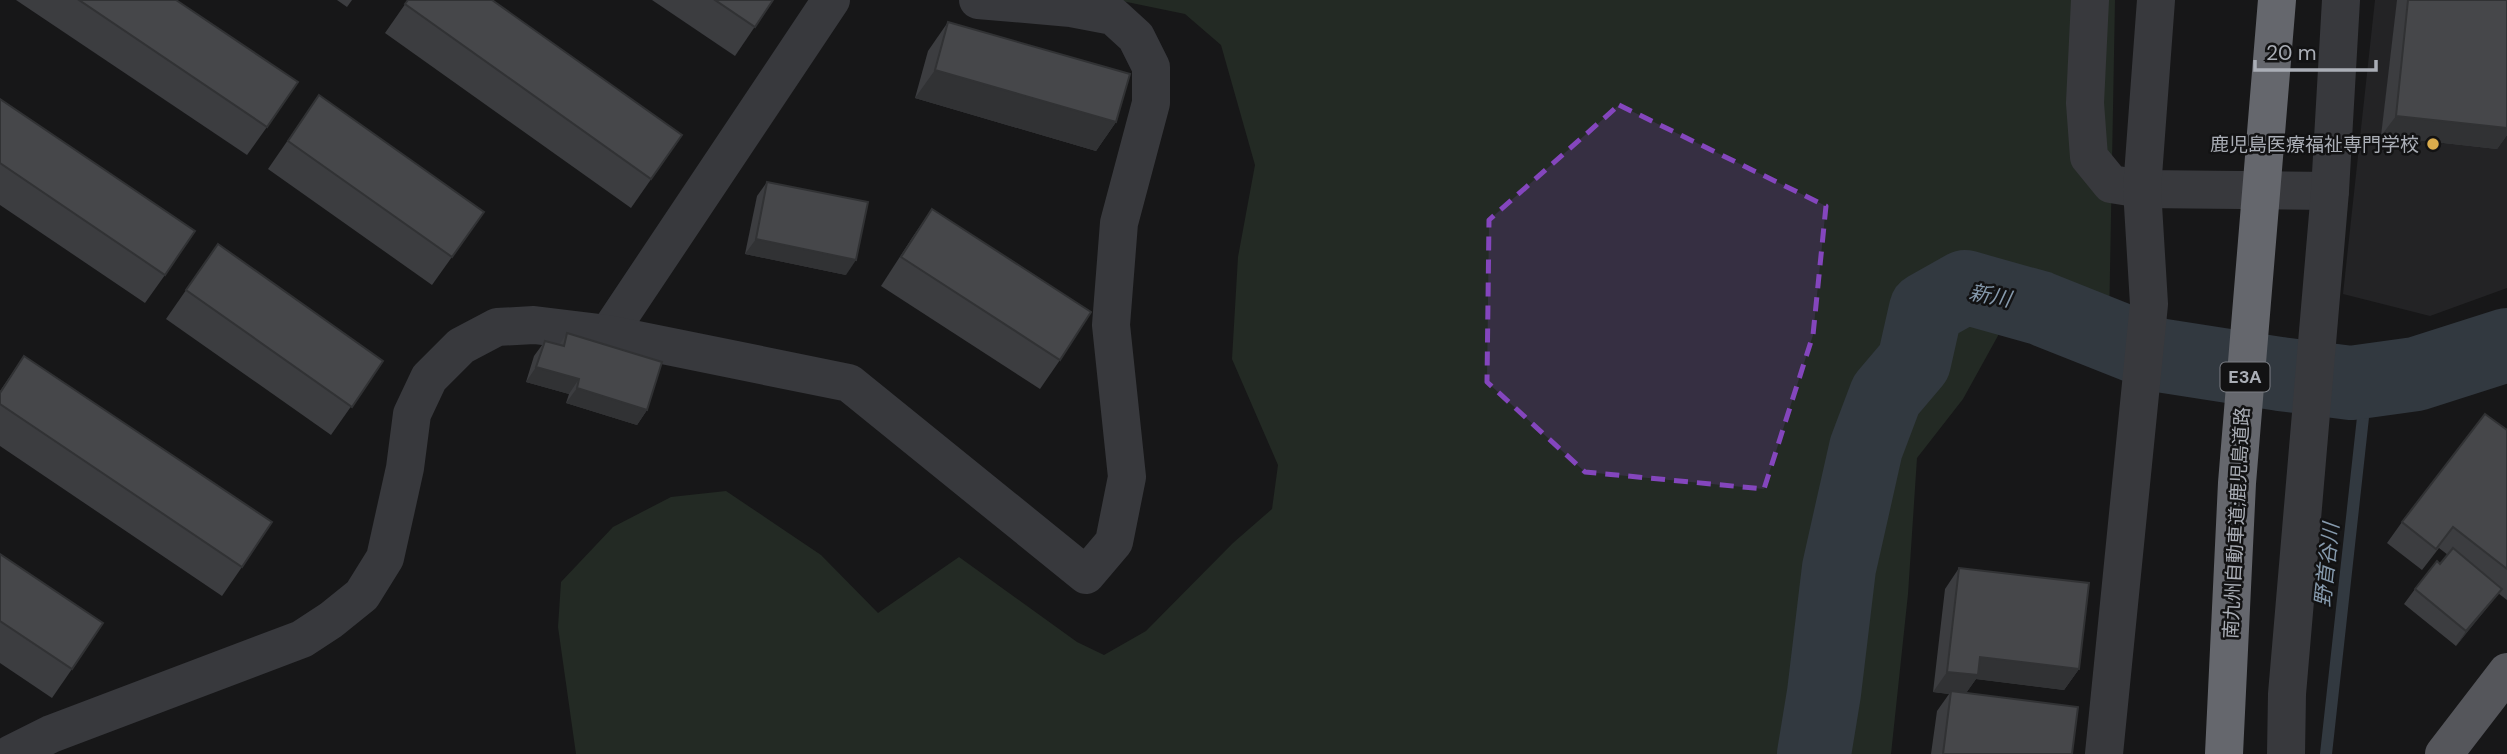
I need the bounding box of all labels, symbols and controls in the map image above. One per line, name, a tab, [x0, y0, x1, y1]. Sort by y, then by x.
scale bar	[2255, 28, 2376, 72]
text: 20 m	[2266, 39, 2317, 67]
place label: 鹿児島医療福祉専門学校	[2210, 132, 2419, 157]
marker: 鹿児島医療福祉専門学校	[2425, 136, 2441, 152]
water label: 新川	[1967, 278, 2015, 314]
road number: E3A	[2220, 362, 2270, 391]
street label: 南九州自動車道;鹿児島道路	[2218, 406, 2255, 640]
water label: 野首谷川	[2309, 520, 2346, 608]

